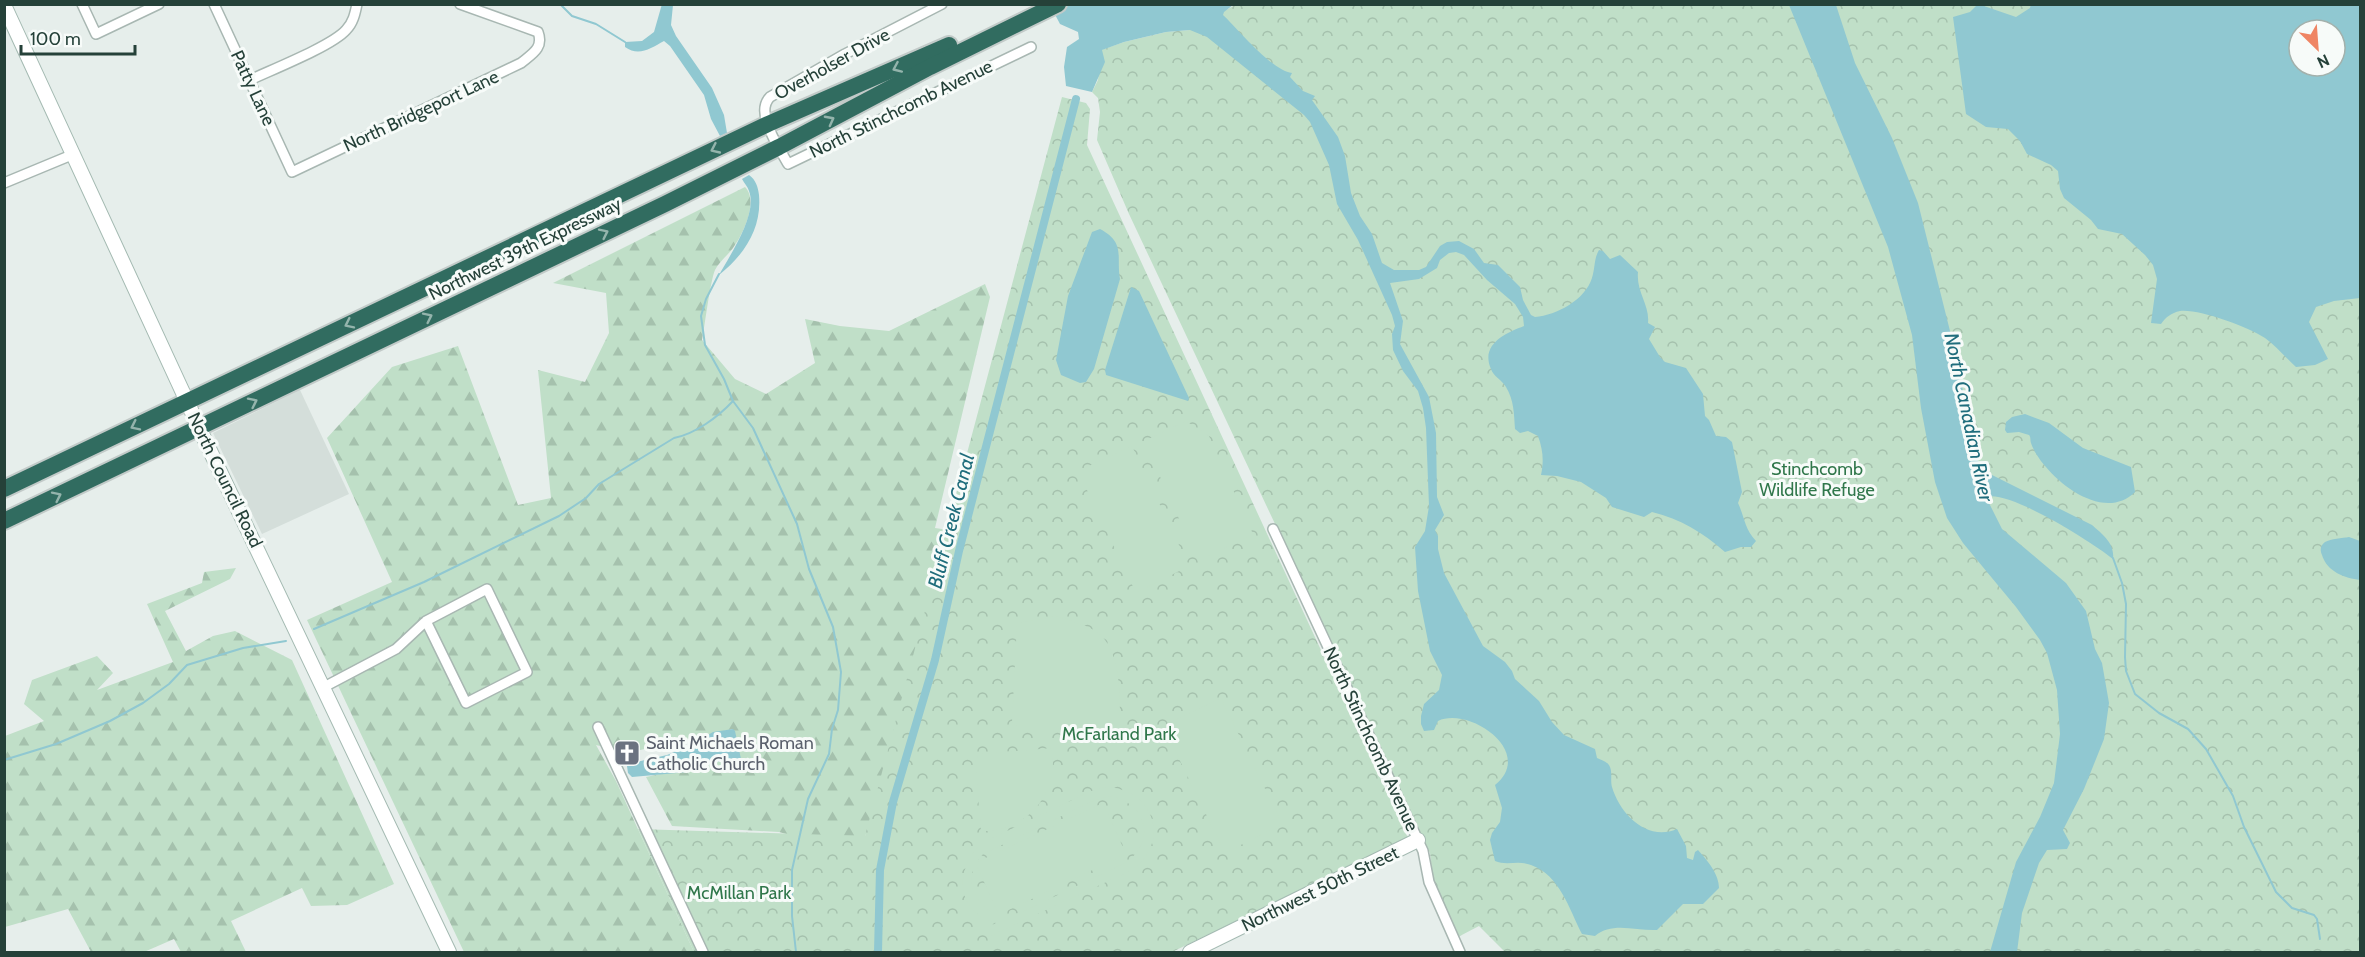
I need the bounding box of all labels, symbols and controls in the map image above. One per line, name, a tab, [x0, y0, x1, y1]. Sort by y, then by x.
scale bar	[21, 18, 135, 56]
north arrow	[2287, 18, 2347, 78]
street label: Overholser Drive	[771, 23, 893, 105]
text: 100 m	[30, 28, 81, 50]
street label: Patty Lane	[226, 47, 280, 129]
text: N	[2314, 50, 2332, 72]
street label: North Stinchcomb Avenue	[806, 55, 996, 163]
one-way arrow	[893, 61, 904, 73]
street label: North Bridgeport Lane	[340, 65, 502, 157]
one-way arrow	[824, 115, 835, 127]
one-way arrow	[710, 142, 721, 154]
street label: Northwest 39th Expressway	[425, 193, 625, 305]
one-way arrow	[597, 229, 608, 241]
one-way arrow	[422, 313, 433, 325]
one-way arrow	[345, 316, 356, 328]
water label: North Canadian River	[1939, 330, 1999, 504]
one-way arrow	[246, 398, 257, 410]
street label: North Council Road	[183, 409, 267, 551]
one-way arrow	[130, 419, 141, 431]
water label: Bluff Creek Canal	[923, 451, 979, 591]
park label: Stinchcomb Wildlife Refuge	[1759, 458, 1875, 501]
one-way arrow	[51, 491, 62, 503]
street label: North Stinchcomb Avenue	[1319, 643, 1423, 835]
park label: McFarland Park	[1062, 723, 1177, 745]
place label: Saint Michaels Roman Catholic Church	[646, 732, 814, 775]
church icon: Saint Michaels Roman Catholic Church	[612, 738, 642, 768]
street label: Northwest 50th Street	[1238, 841, 1402, 937]
park label: McMillan Park	[687, 882, 792, 904]

